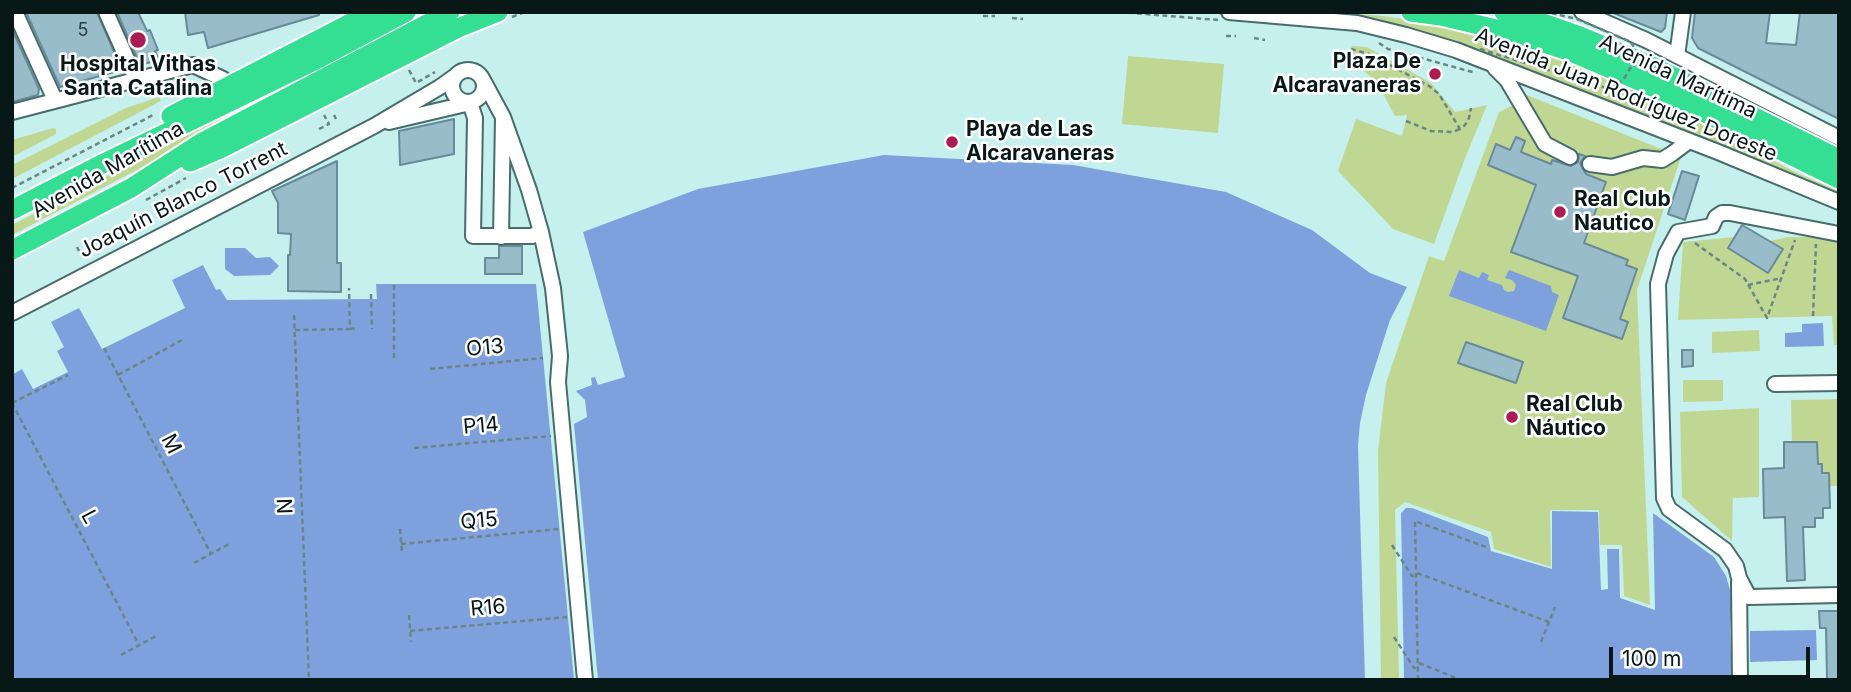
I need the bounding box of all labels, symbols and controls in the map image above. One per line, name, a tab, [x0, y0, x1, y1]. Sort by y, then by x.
house number: 5	[78, 20, 88, 42]
street label: Avenida Juan Rodríguez Doreste	[1471, 23, 1781, 167]
street label: Avenida Marítima	[1595, 29, 1761, 125]
marker: Hospital Vithas Santa Catalina	[128, 30, 148, 50]
place label: Plaza De Alcaravaneras	[1272, 49, 1421, 99]
place label: Hospital Vithas Santa Catalina	[60, 52, 216, 102]
marker: Plaza De Alcaravaneras	[1427, 66, 1443, 82]
street label: Avenida Marítima	[28, 116, 188, 224]
place label: Playa de Las Alcaravaneras	[966, 117, 1115, 167]
marker: Playa de Las Alcaravaneras	[944, 134, 960, 150]
street label: Joaquín Blanco Torrent	[75, 136, 291, 264]
place label: Real Club Nautico	[1574, 187, 1671, 237]
marker: Real Club Nautico	[1552, 204, 1568, 220]
street label: O13	[465, 334, 505, 362]
place label: Real Club Náutico	[1526, 392, 1623, 442]
marker: Real Club Náutico	[1504, 409, 1520, 425]
street label: P14	[462, 412, 500, 440]
street label: M	[155, 430, 187, 458]
street label: N	[273, 498, 299, 514]
street label: L	[75, 506, 103, 528]
street label: Q15	[459, 507, 499, 535]
street label: R16	[469, 594, 507, 622]
scale bar	[1613, 632, 1814, 676]
text: 100 m	[1622, 646, 1681, 671]

